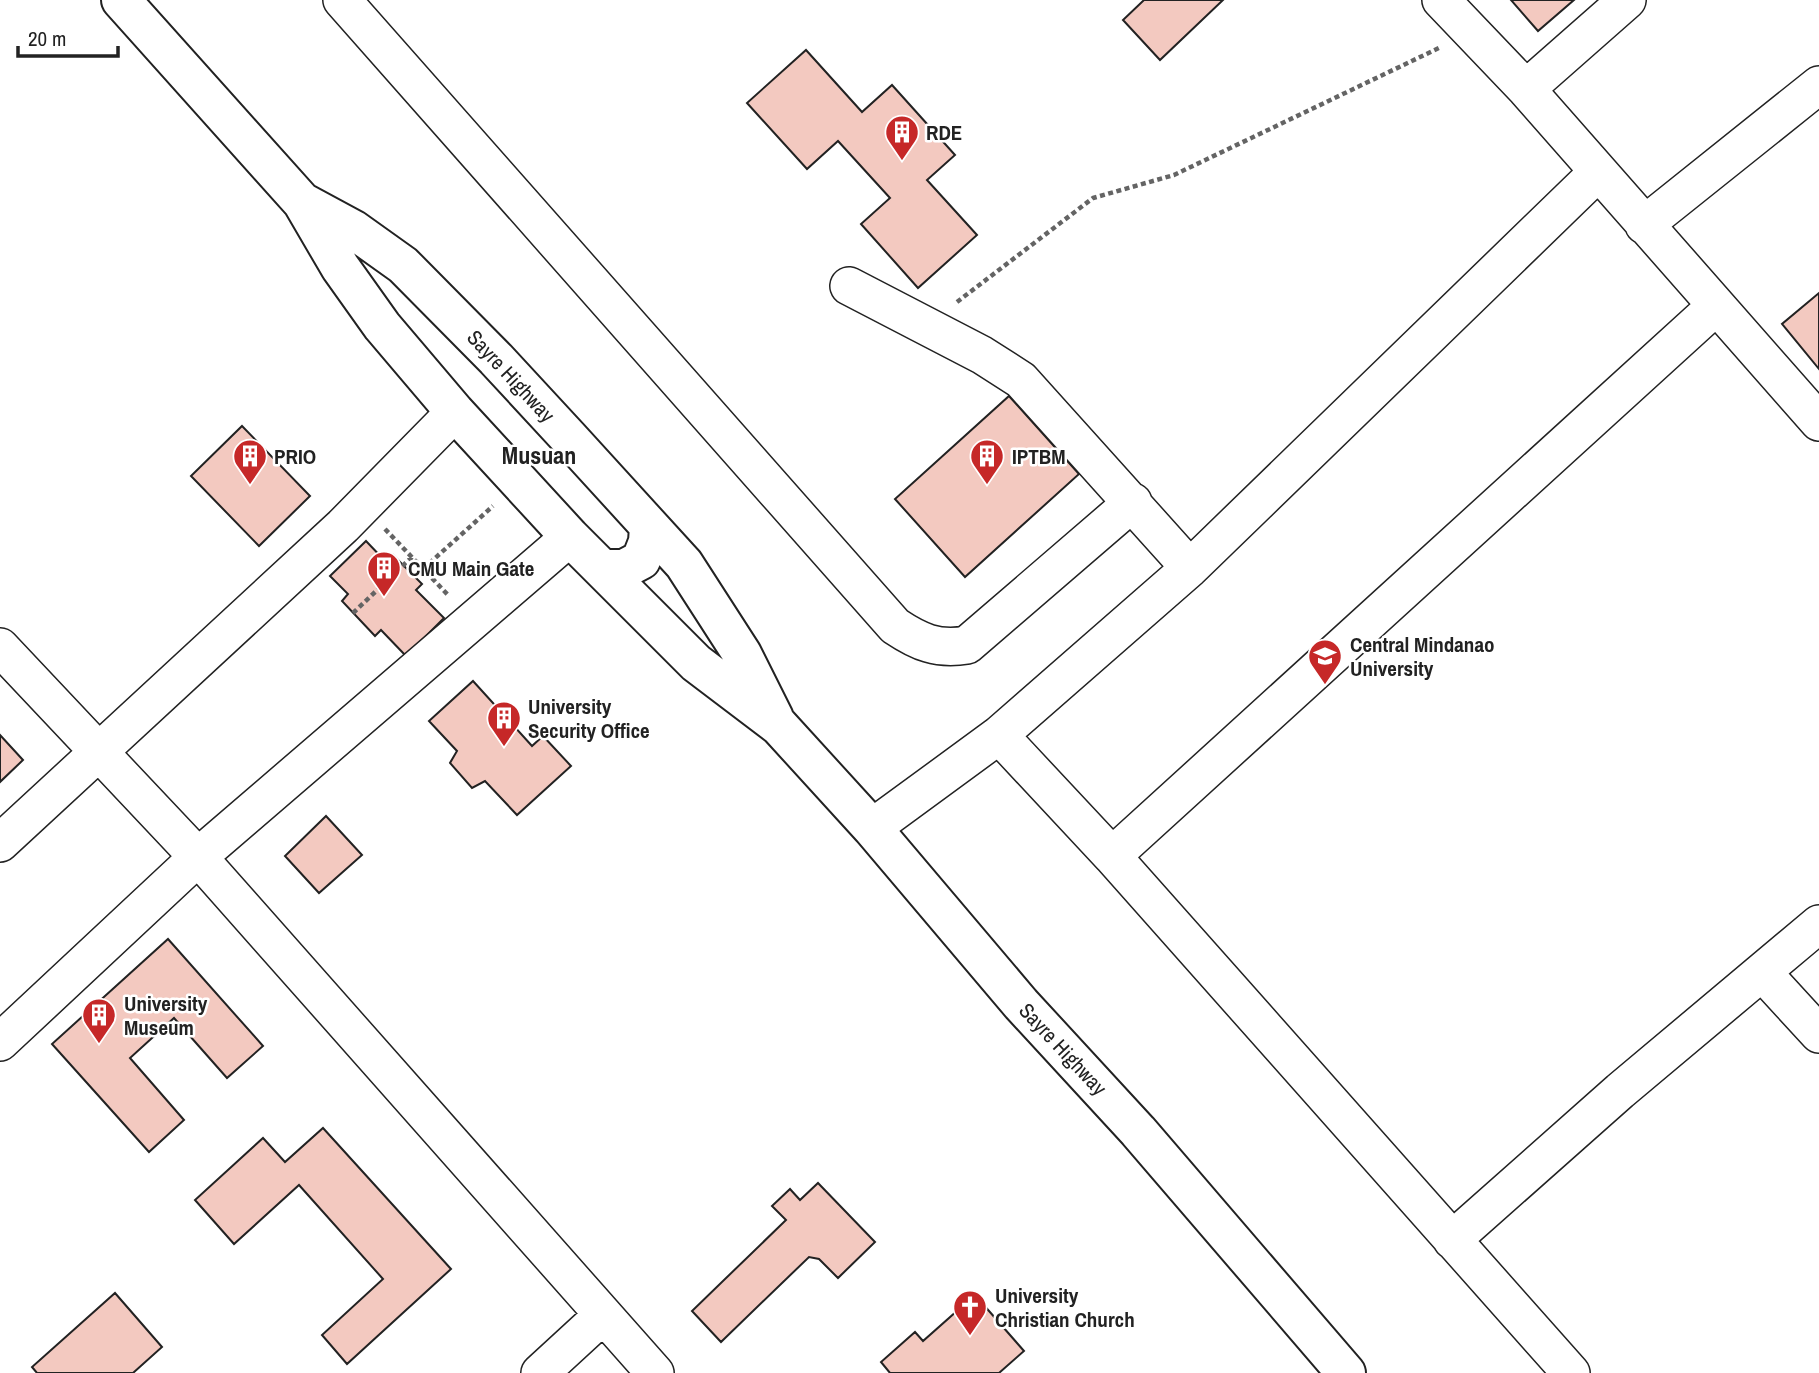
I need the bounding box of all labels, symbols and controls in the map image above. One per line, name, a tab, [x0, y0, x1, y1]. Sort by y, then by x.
scale bar	[18, 14, 117, 58]
text: 20 m	[28, 24, 66, 53]
building icon: RDE	[883, 113, 921, 162]
place label: RDE	[926, 118, 962, 147]
street label: Sayre Highway	[461, 323, 562, 429]
building icon: PRIO	[231, 437, 269, 486]
building icon: IPTBM	[968, 437, 1006, 486]
district label: Musuan	[502, 439, 576, 471]
place label: PRIO	[274, 442, 316, 471]
place label: IPTBM	[1012, 442, 1066, 471]
building icon: CMU Main Gate	[365, 549, 403, 598]
place label: CMU Main Gate	[408, 554, 534, 583]
place label: Central Mindanao University	[1350, 630, 1494, 683]
school or university icon: Central Mindanao University	[1306, 637, 1344, 686]
place label: University Security Office	[528, 692, 650, 745]
building icon: University Security Office	[485, 699, 523, 748]
place label: University Museum	[124, 989, 208, 1042]
building icon: University Museum	[80, 996, 118, 1045]
street label: Sayre Highway	[1013, 996, 1114, 1102]
place label: University Christian Church	[995, 1281, 1135, 1334]
church icon: University Christian Church	[951, 1288, 989, 1337]

